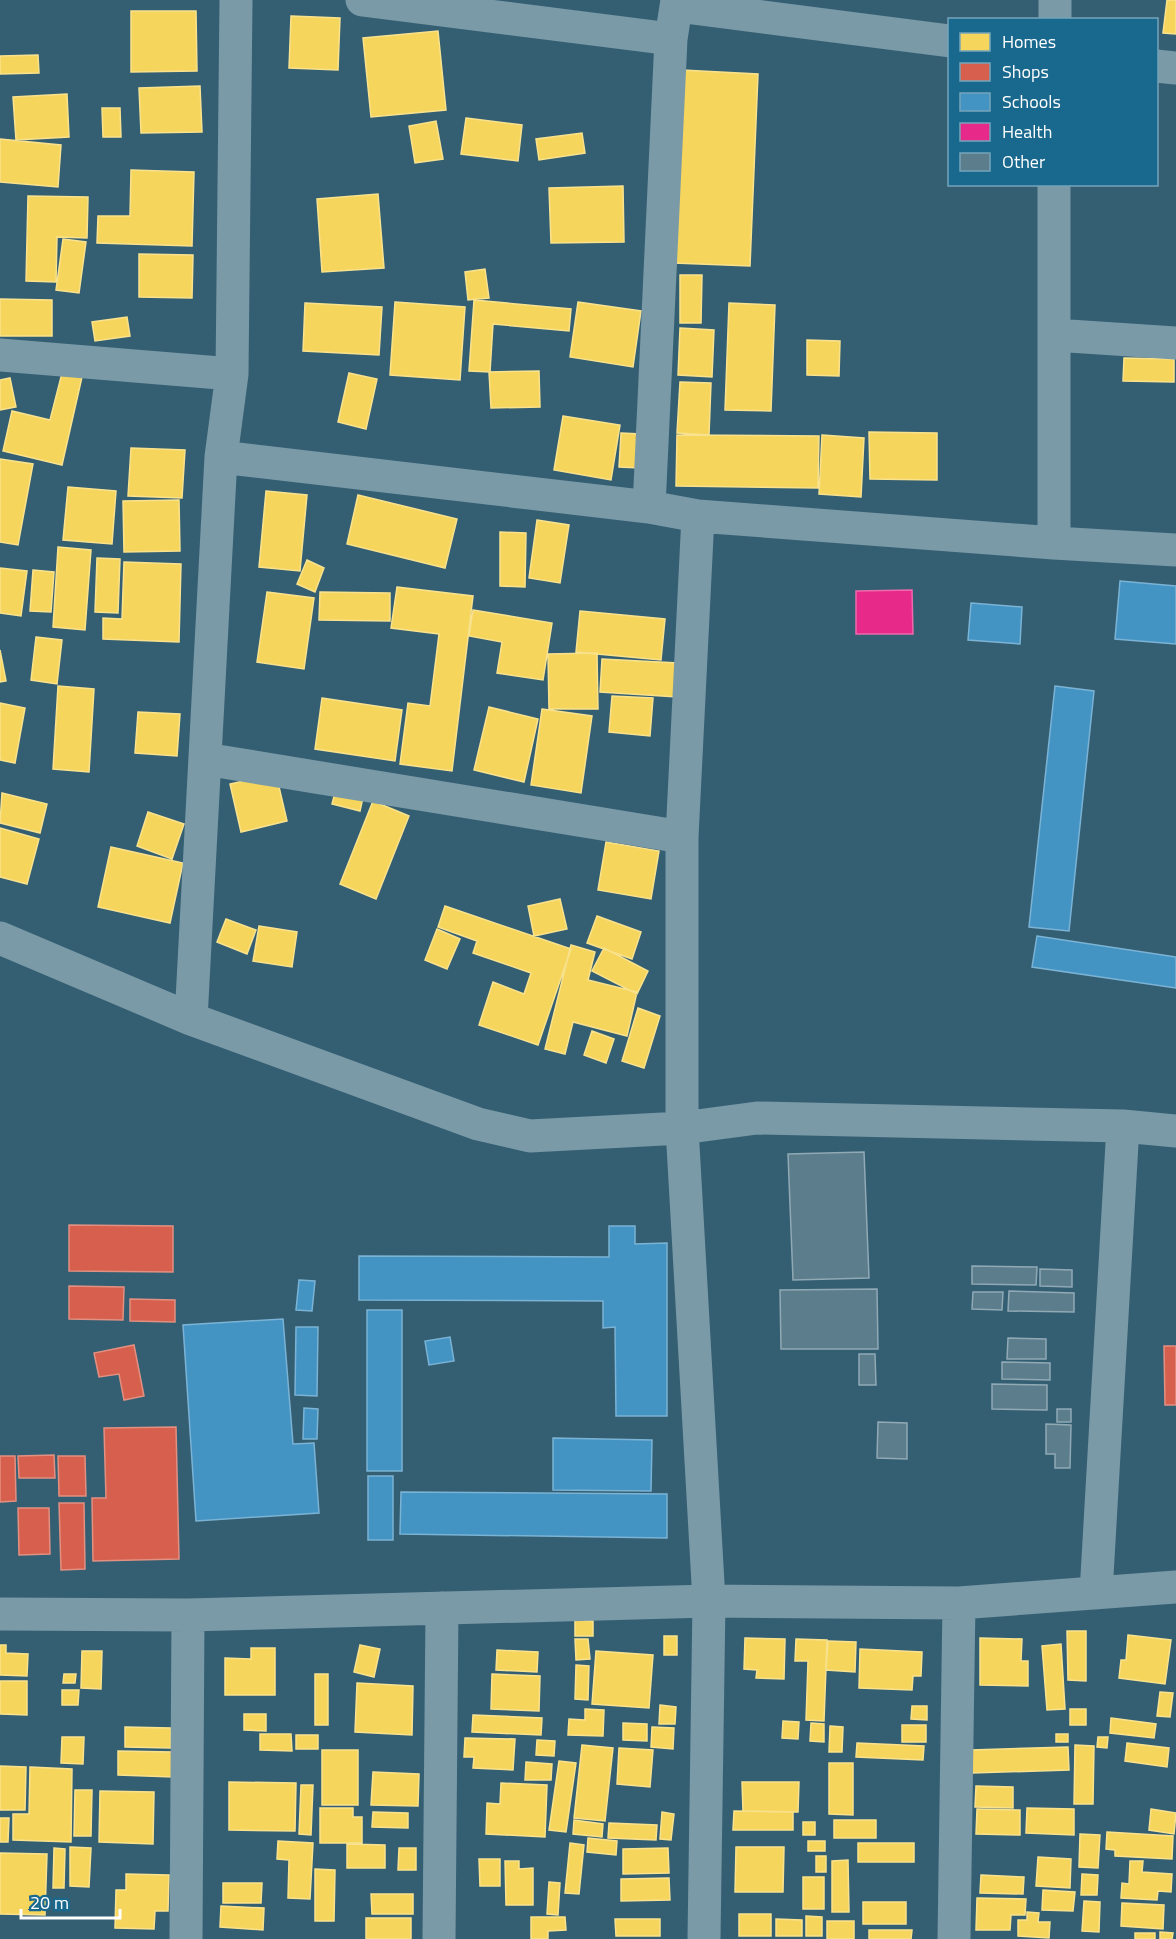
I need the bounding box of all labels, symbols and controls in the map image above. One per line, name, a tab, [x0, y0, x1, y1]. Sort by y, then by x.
legend	[948, 18, 1158, 186]
text: Homes	[1002, 28, 1056, 55]
text: Shops	[1002, 58, 1049, 85]
text: Schools	[1002, 88, 1061, 115]
text: Health	[1002, 118, 1052, 145]
text: Other	[1002, 148, 1045, 175]
scale bar	[21, 1882, 120, 1920]
text: 20 m	[30, 1889, 69, 1916]

